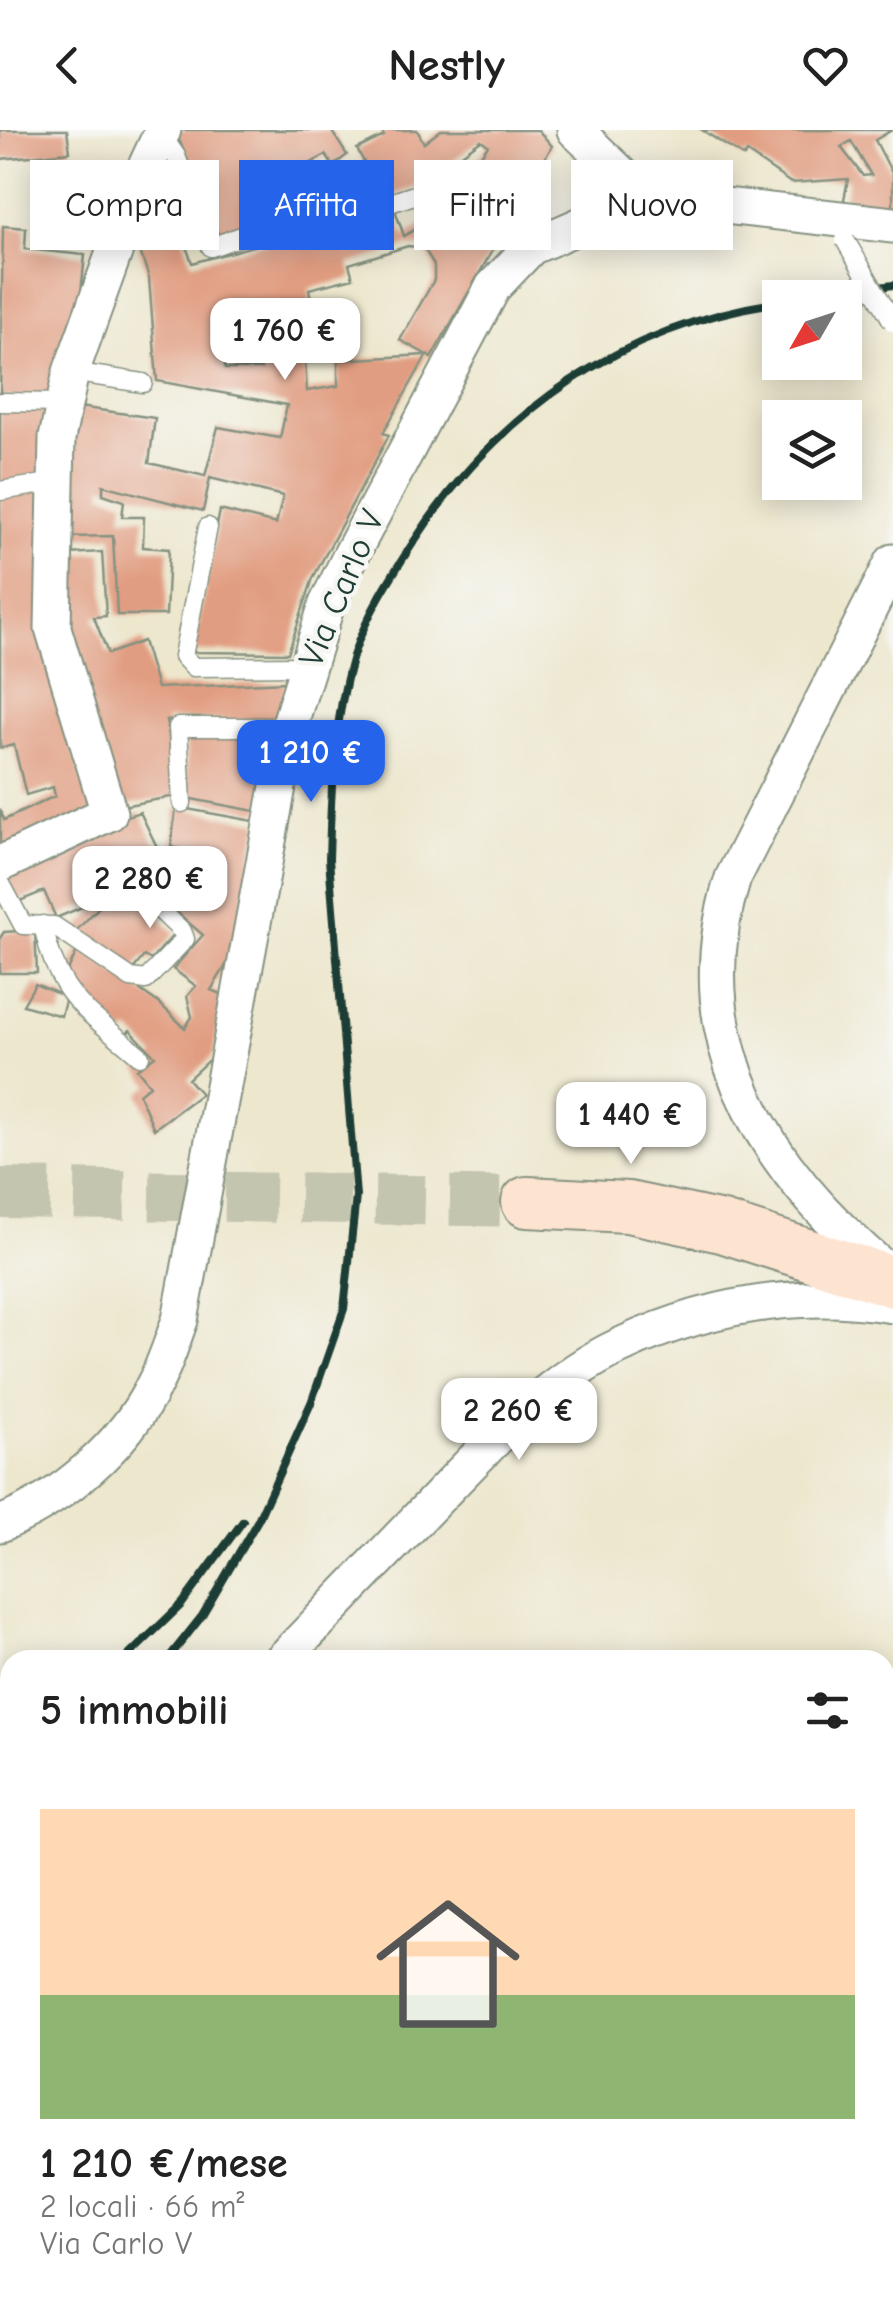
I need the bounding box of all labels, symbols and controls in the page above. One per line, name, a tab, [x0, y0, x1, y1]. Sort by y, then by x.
icon: back	[40, 38, 95, 93]
icon: heart	[798, 38, 853, 93]
text: Nestly	[388, 39, 505, 91]
chip: Compra	[30, 160, 219, 250]
chip: Affitta	[239, 160, 394, 250]
chip: Filtri	[414, 160, 551, 250]
chip: Nuovo	[571, 160, 733, 250]
north arrow	[762, 280, 862, 380]
map controls	[762, 280, 862, 500]
pin: 1 760 €	[193, 298, 377, 383]
text: 1 760 €	[232, 312, 338, 349]
button: layers	[762, 400, 862, 500]
street label: Via Carlo V	[290, 503, 393, 673]
pin: 1 210 €	[219, 720, 403, 805]
text: 1 210 €	[259, 734, 363, 771]
pin: 2 280 €	[58, 846, 242, 931]
text: 2 280 €	[94, 860, 206, 897]
pin: 1 440 €	[539, 1082, 723, 1167]
text: 1 440 €	[578, 1096, 684, 1133]
pin: 2 260 €	[427, 1378, 611, 1463]
text: 2 260 €	[463, 1392, 575, 1429]
icon: filters	[800, 1683, 855, 1738]
text: 5 immobili	[40, 1686, 228, 1735]
icon: home	[358, 1874, 538, 2054]
text: 1 210 €/mese	[40, 2139, 288, 2188]
text: 2 locali · 66 m²	[40, 2188, 244, 2225]
text: Via Carlo V	[40, 2225, 192, 2262]

